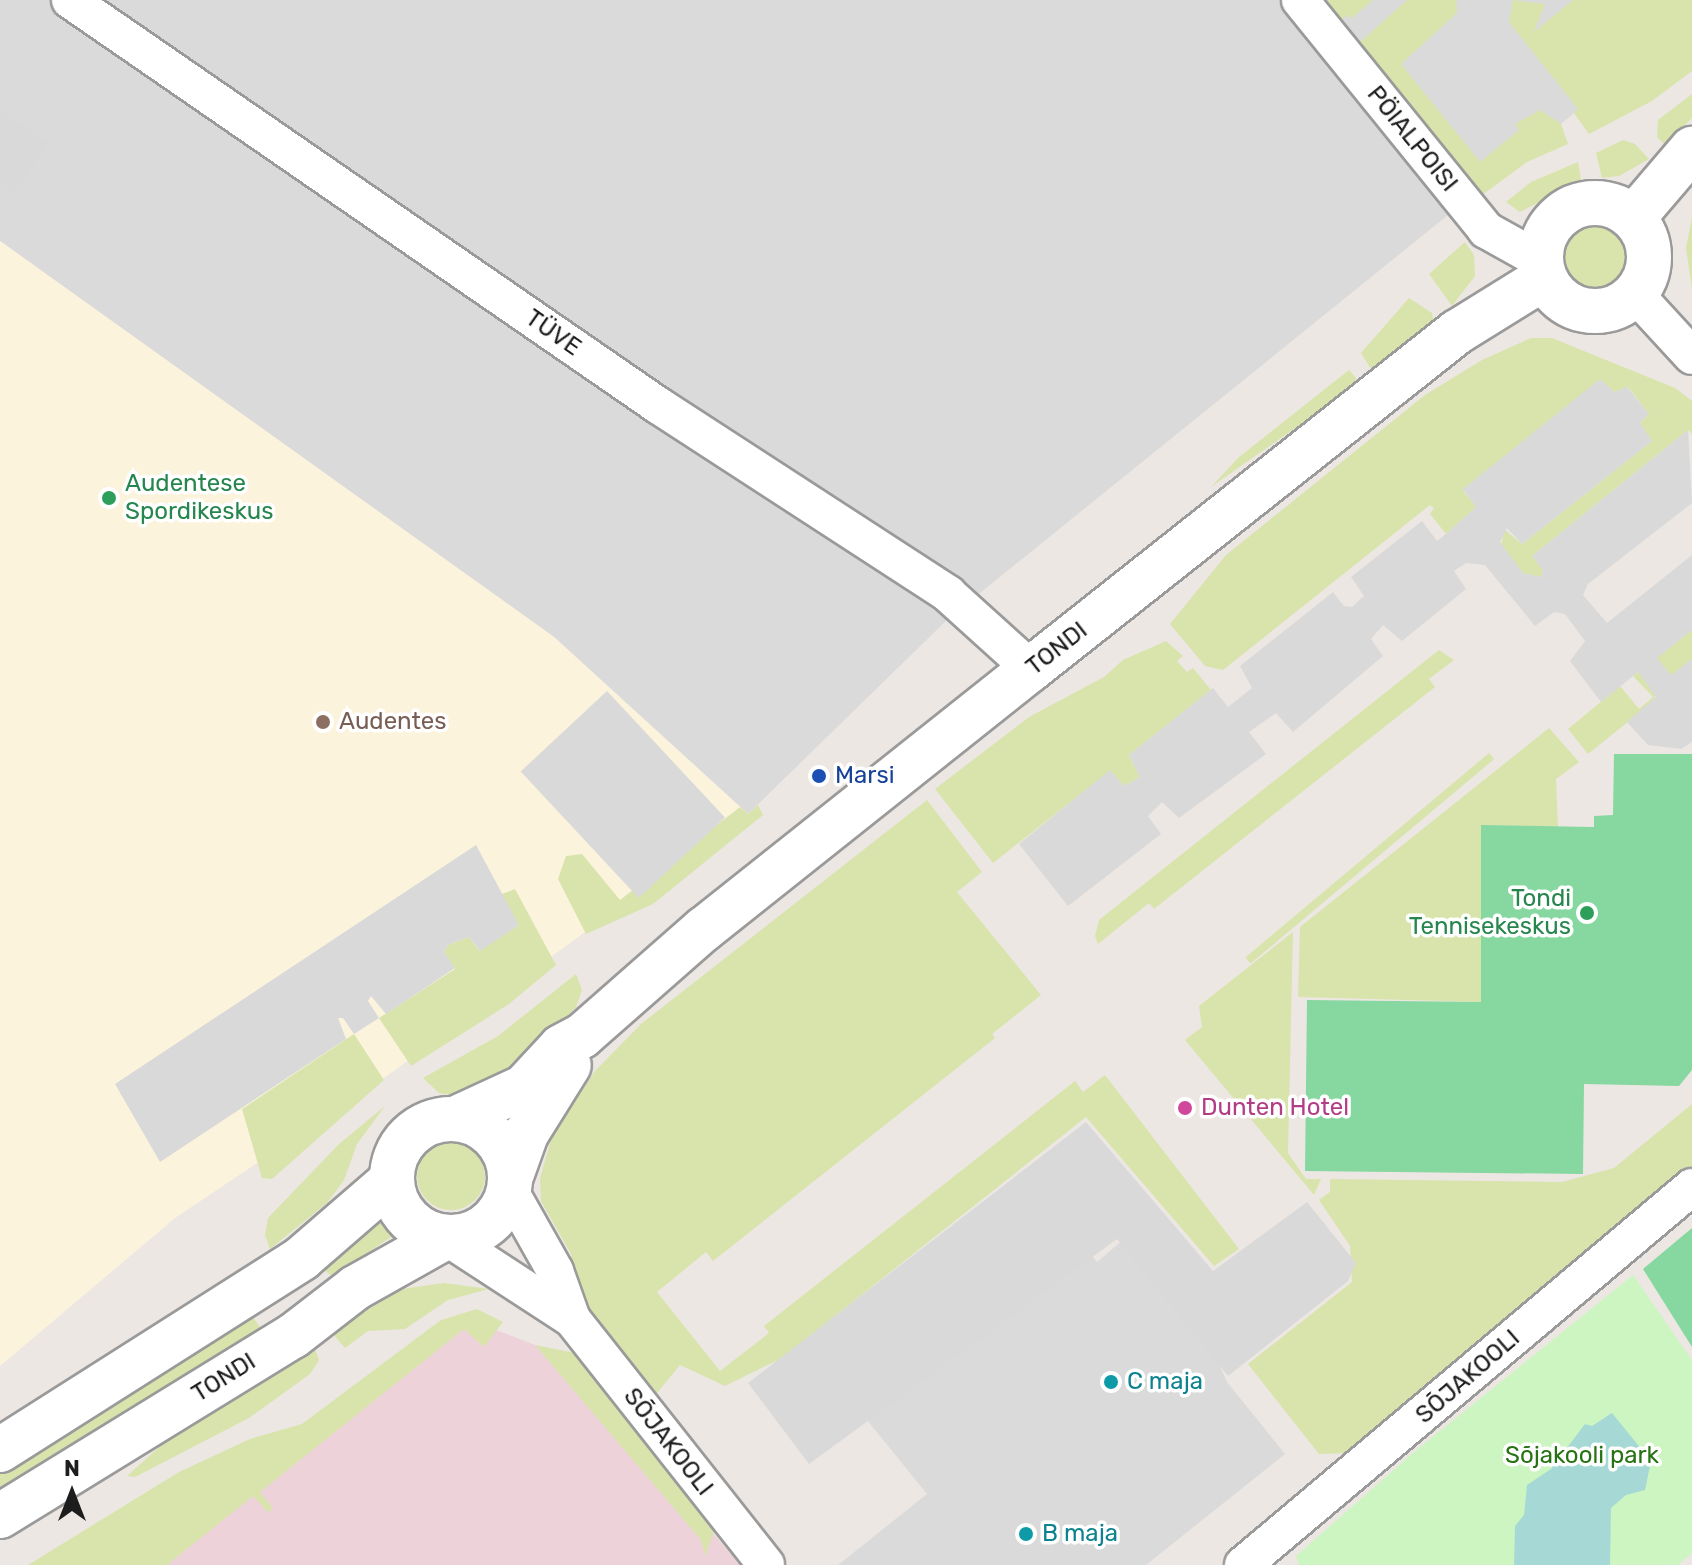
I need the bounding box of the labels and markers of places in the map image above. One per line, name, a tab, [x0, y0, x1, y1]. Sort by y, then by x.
place label: Audentese Spordikeskus	[125, 470, 273, 526]
marker: Audentese Spordikeskus	[100, 489, 118, 507]
place label: Audentes	[339, 708, 447, 736]
marker: Audentes	[314, 713, 332, 731]
place label: Marsi	[835, 762, 894, 790]
marker: Marsi	[810, 767, 828, 785]
place label: Tondi Tennisekeskus	[1409, 885, 1571, 941]
marker: Tondi Tennisekeskus	[1578, 904, 1596, 922]
place label: Dunten Hotel	[1201, 1094, 1349, 1122]
marker: Dunten Hotel	[1176, 1099, 1194, 1117]
place label: C maja	[1127, 1368, 1203, 1396]
marker: C maja	[1102, 1373, 1120, 1391]
place label: B maja	[1042, 1520, 1118, 1548]
marker: B maja	[1017, 1525, 1035, 1543]

